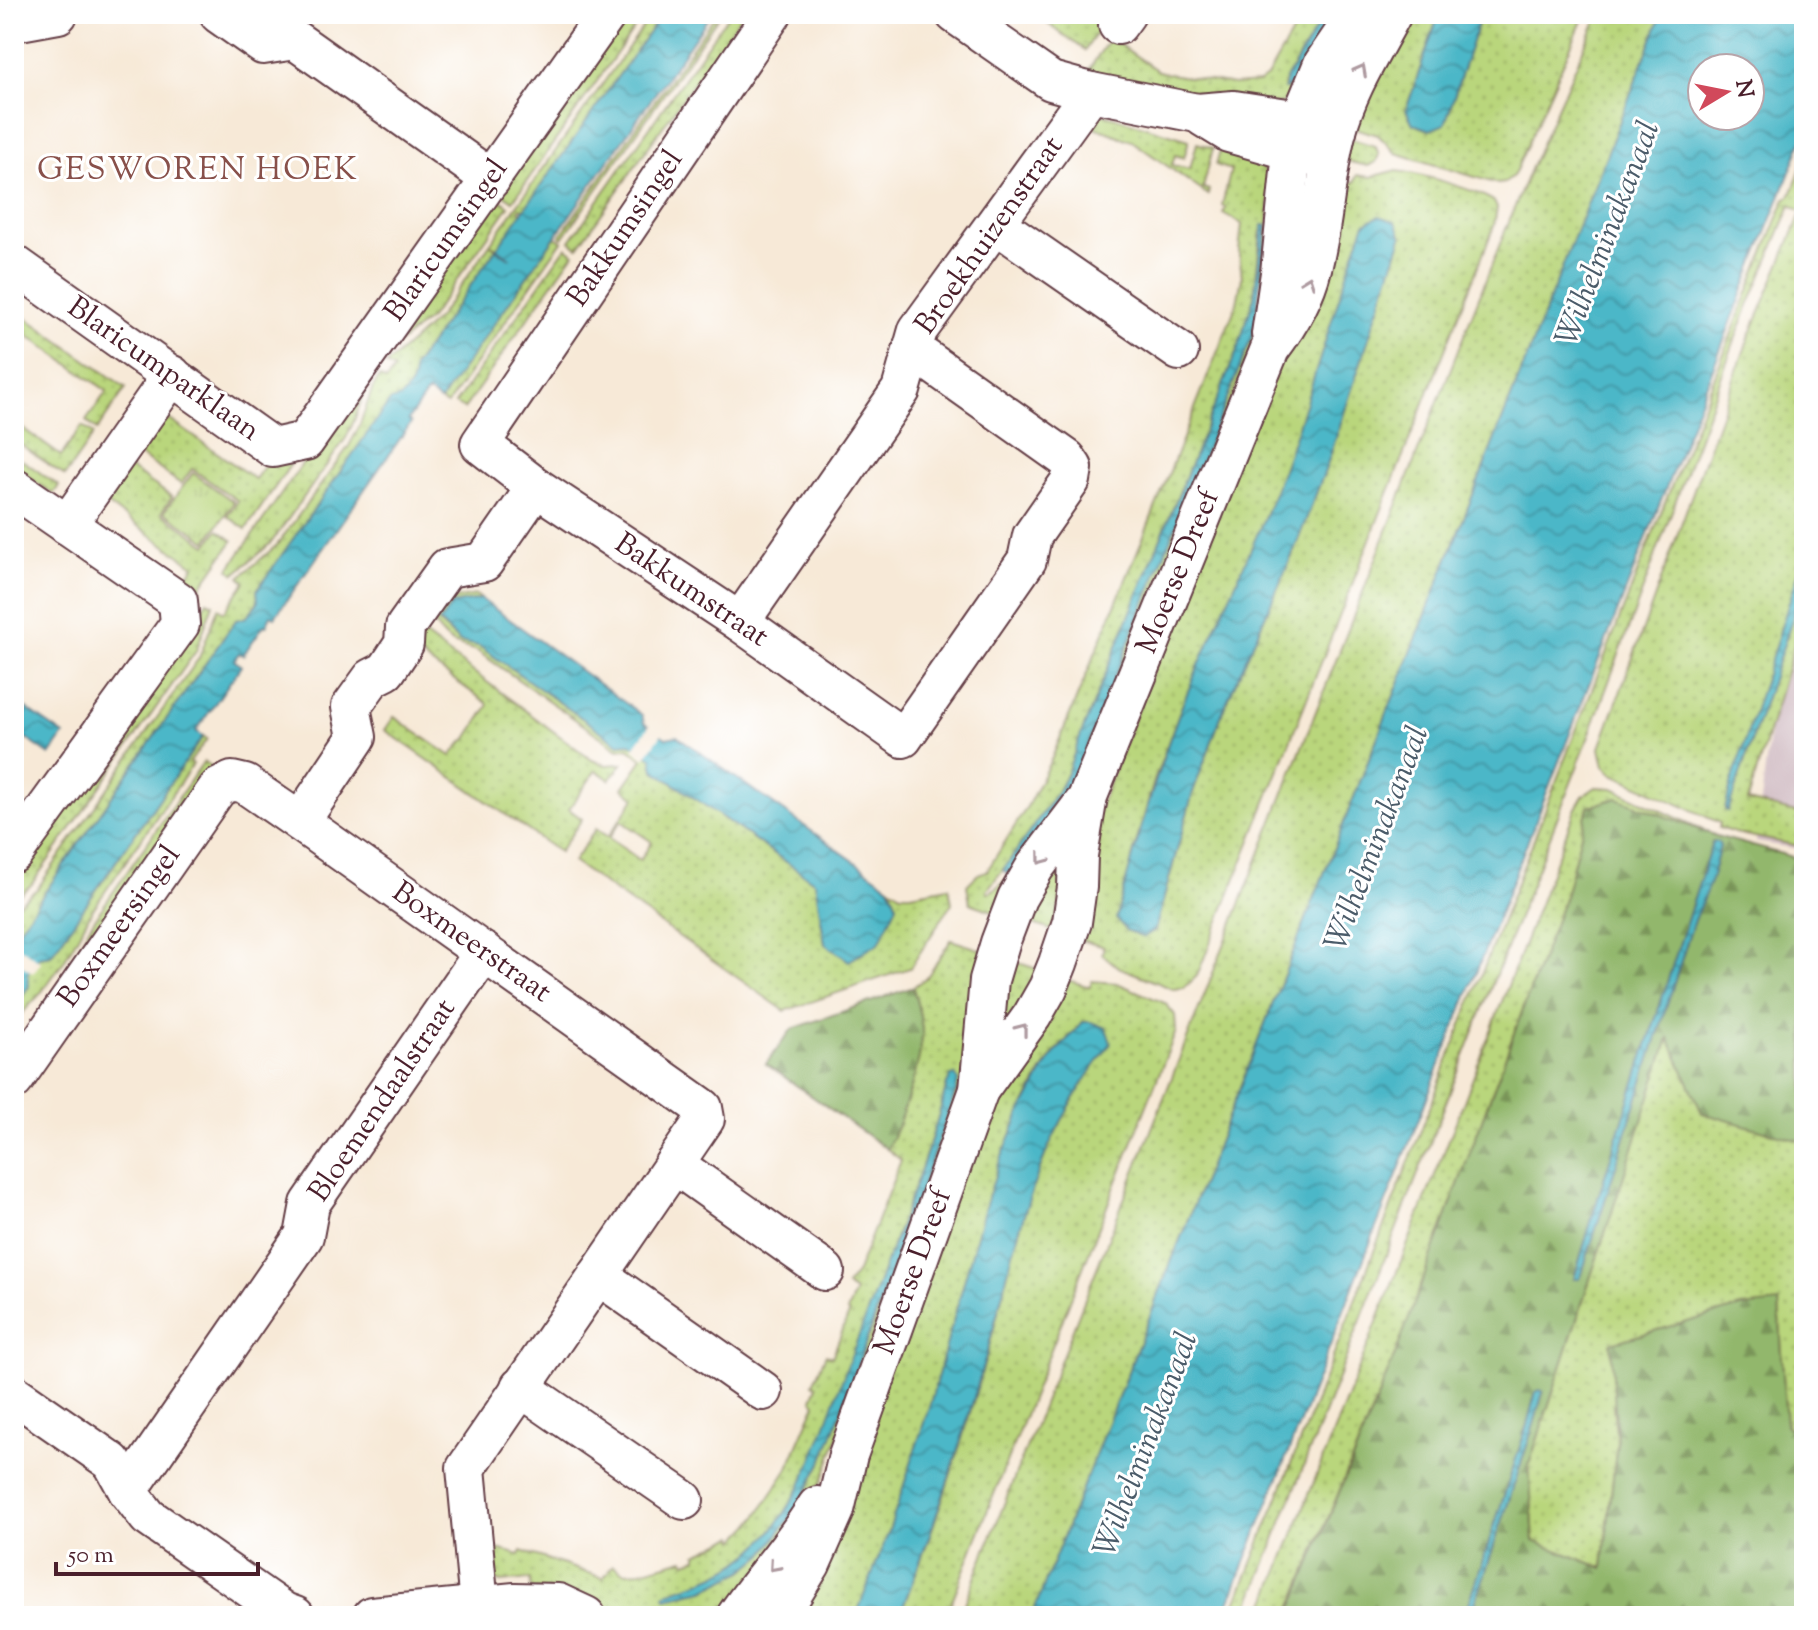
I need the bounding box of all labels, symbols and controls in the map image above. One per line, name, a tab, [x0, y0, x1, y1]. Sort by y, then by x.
north arrow	[1686, 52, 1766, 132]
one-way arrow	[1351, 65, 1367, 79]
text: N	[1725, 78, 1760, 101]
water label: Wilhelminakanaal	[1545, 115, 1673, 353]
street label: Broekhuizenstraat	[905, 128, 1075, 344]
street label: Bakkumsingel	[557, 142, 695, 316]
district label: GESWOREN HOEK	[37, 148, 359, 194]
street label: Blaricumsingel	[375, 151, 519, 331]
one-way arrow	[1298, 275, 1314, 289]
street label: Blaricumparklaan	[58, 287, 268, 453]
street label: Moerse Dreef	[1126, 482, 1232, 661]
street label: Bakkumstraat	[605, 523, 777, 659]
water label: Wilhelminakanaal	[1314, 720, 1442, 958]
street label: Boxmeersingel	[48, 837, 192, 1017]
one-way arrow	[1037, 850, 1052, 865]
street label: Boxmeerstraat	[382, 872, 560, 1014]
street label: Bloemendaalstraat	[299, 991, 467, 1211]
one-way arrow	[1012, 1023, 1026, 1037]
street label: Moerse Dreef	[864, 1181, 965, 1361]
water label: Wilhelminakanaal	[1083, 1326, 1211, 1564]
scale bar	[56, 1526, 258, 1576]
text: 50 m	[66, 1539, 114, 1573]
one-way arrow	[769, 1557, 783, 1572]

